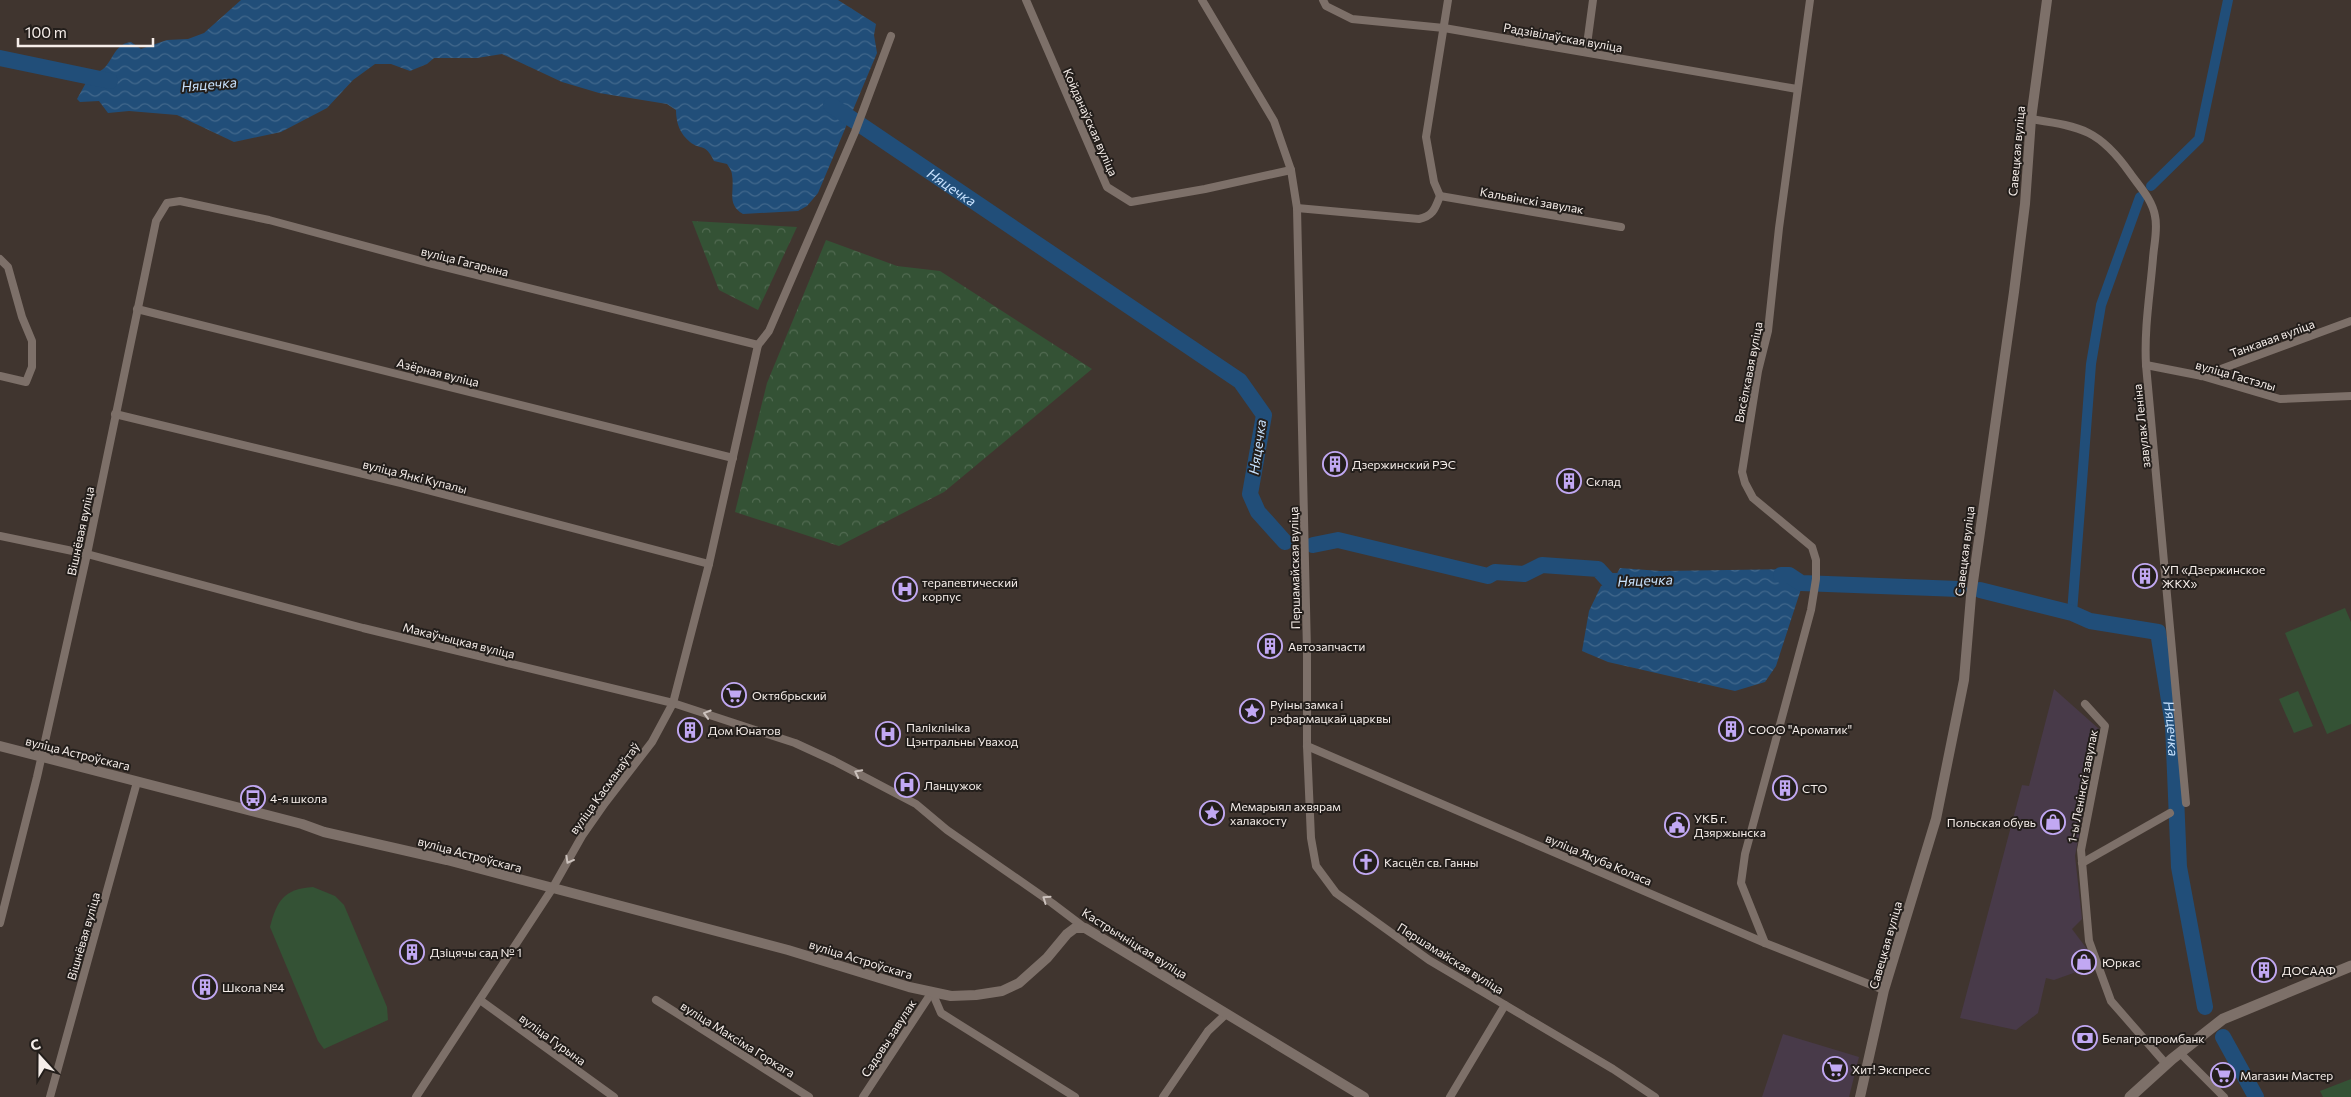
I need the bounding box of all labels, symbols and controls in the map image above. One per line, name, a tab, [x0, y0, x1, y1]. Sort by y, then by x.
scale bar	[18, 15, 152, 47]
street label: Радзівілаўская вуліца	[1502, 20, 1624, 54]
text: 100 m	[25, 23, 67, 41]
street label: Койданаўская вуліца	[1061, 66, 1121, 178]
water label: Няцечка	[181, 73, 237, 95]
street label: Савецкая вуліца	[2005, 105, 2027, 197]
water label: Няцечка	[924, 164, 980, 209]
street label: Кальвінскі завулак	[1479, 184, 1586, 216]
street label: вуліца Гагарына	[420, 243, 510, 279]
street label: Танкавая вуліца	[2228, 316, 2316, 360]
street label: Вясёлкавая вуліца	[1731, 320, 1765, 424]
street label: Азёрная вуліца	[395, 355, 481, 389]
street label: вуліца Гастэлы	[2194, 357, 2278, 393]
street label: завулак Леніна	[2130, 383, 2152, 469]
water label: Няцечка	[1245, 418, 1269, 476]
building icon: Дзержинский РЭС	[1322, 451, 1348, 477]
street label: вуліца Янкі Купалы	[361, 456, 469, 496]
place label: Дзержинский РЭС	[1352, 457, 1456, 471]
building icon: Склад	[1556, 468, 1582, 494]
place label: Склад	[1586, 474, 1621, 488]
street label: Вішнёвая вуліца	[64, 485, 96, 577]
street label: Савецкая вуліца	[1952, 505, 1976, 597]
street label: Першамайская вуліца	[1286, 507, 1302, 629]
place label: УП «Дзержинское ЖКХ»	[2162, 562, 2265, 590]
building icon: УП «Дзержинское ЖКХ»	[2132, 563, 2158, 589]
water label: Няцечка	[1617, 571, 1673, 589]
place label: терапевтический корпус	[922, 575, 1018, 603]
hospital icon: терапевтический корпус	[892, 576, 918, 602]
street label: Макаўчыцкая вуліца	[402, 619, 516, 661]
building icon: Автозапчасти	[1257, 633, 1283, 659]
place label: Автозапчасти	[1288, 639, 1365, 653]
supermarket icon: Октябрьский	[721, 682, 747, 708]
place label: Октябрьский	[752, 688, 827, 702]
place label: Руіны замка і рэфармацкай царквы	[1270, 697, 1391, 725]
place icon: Руіны замка і рэфармацкай царквы	[1239, 698, 1265, 724]
water label: Няцечка	[2161, 700, 2183, 757]
one-way arrow	[704, 709, 712, 719]
building icon: СООО "Ароматик"	[1718, 716, 1744, 742]
building icon: Дом Юнатов	[677, 717, 703, 743]
place label: Паліклініка Цэнтральны Уваход	[906, 720, 1018, 748]
hospital icon: Паліклініка Цэнтральны Уваход	[875, 721, 901, 747]
place label: СООО "Ароматик"	[1748, 722, 1852, 736]
place label: Дом Юнатов	[708, 723, 781, 737]
street label: 1-ы Ленінскі завулак	[2064, 728, 2100, 844]
street label: вуліца Астроўскага	[24, 733, 132, 773]
street label: вуліца Касманаўтаў	[566, 740, 642, 836]
one-way arrow	[854, 769, 863, 779]
hospital icon: Ланцужок	[894, 772, 920, 798]
building icon: СТО	[1772, 775, 1798, 801]
place label: Ланцужок	[924, 778, 983, 792]
place label: СТО	[1802, 781, 1828, 795]
bus stop icon: 4-я школа	[240, 785, 266, 811]
place label: 4-я школа	[270, 791, 327, 805]
place label: Мемарыял ахвярам халакосту	[1230, 799, 1341, 827]
place icon: Мемарыял ахвярам халакосту	[1199, 800, 1225, 826]
shop icon: Польская обувь	[2040, 809, 2066, 835]
place label: УКБ г. Дзяржынска	[1694, 811, 1766, 839]
public building icon: УКБ г. Дзяржынска	[1664, 812, 1690, 838]
place label: Польская обувь	[1947, 815, 2036, 829]
street label: вуліца Якуба Коласа	[1544, 830, 1654, 888]
street label: вуліца Астроўскага	[416, 833, 524, 875]
church icon: Касцёл св. Ганны	[1353, 849, 1379, 875]
one-way arrow	[565, 854, 575, 863]
place label: Касцёл св. Ганны	[1384, 855, 1479, 869]
street label: Вішнёвая вуліца	[64, 891, 102, 981]
one-way arrow	[1043, 896, 1052, 905]
street label: Савецкая вуліца	[1866, 899, 1904, 991]
street label: Кастрычніцкая вуліца	[1080, 905, 1190, 981]
street label: Першамайская вуліца	[1395, 920, 1507, 996]
street label: вуліца Астроўскага	[808, 937, 914, 981]
building icon: Дзіцячы сад № 1	[399, 939, 425, 965]
place label: Дзіцячы сад № 1	[430, 945, 522, 959]
shop icon: Юркас	[2071, 949, 2097, 975]
place label: Юркас	[2102, 955, 2141, 969]
building icon: ДОСААФ	[2251, 957, 2277, 983]
place label: ДОСААФ	[2282, 963, 2336, 977]
building icon: Школа №4	[192, 974, 218, 1000]
place label: Школа №4	[222, 980, 285, 994]
street label: Садовы завулак	[858, 996, 919, 1079]
street label: вуліца Максіма Горкага	[678, 998, 798, 1080]
street label: вуліца Гурына	[517, 1010, 589, 1068]
bank icon: Белагропромбанк	[2072, 1025, 2098, 1051]
place label: Белагропромбанк	[2102, 1031, 2205, 1045]
north arrow	[15, 1032, 65, 1082]
text: С	[28, 1035, 43, 1054]
supermarket icon: Хит! Экспресс	[1822, 1056, 1848, 1082]
place label: Хит! Экспресс	[1852, 1062, 1930, 1076]
supermarket icon: Магазин Мастер	[2210, 1062, 2236, 1088]
place label: Магазин Мастер	[2240, 1068, 2333, 1082]

